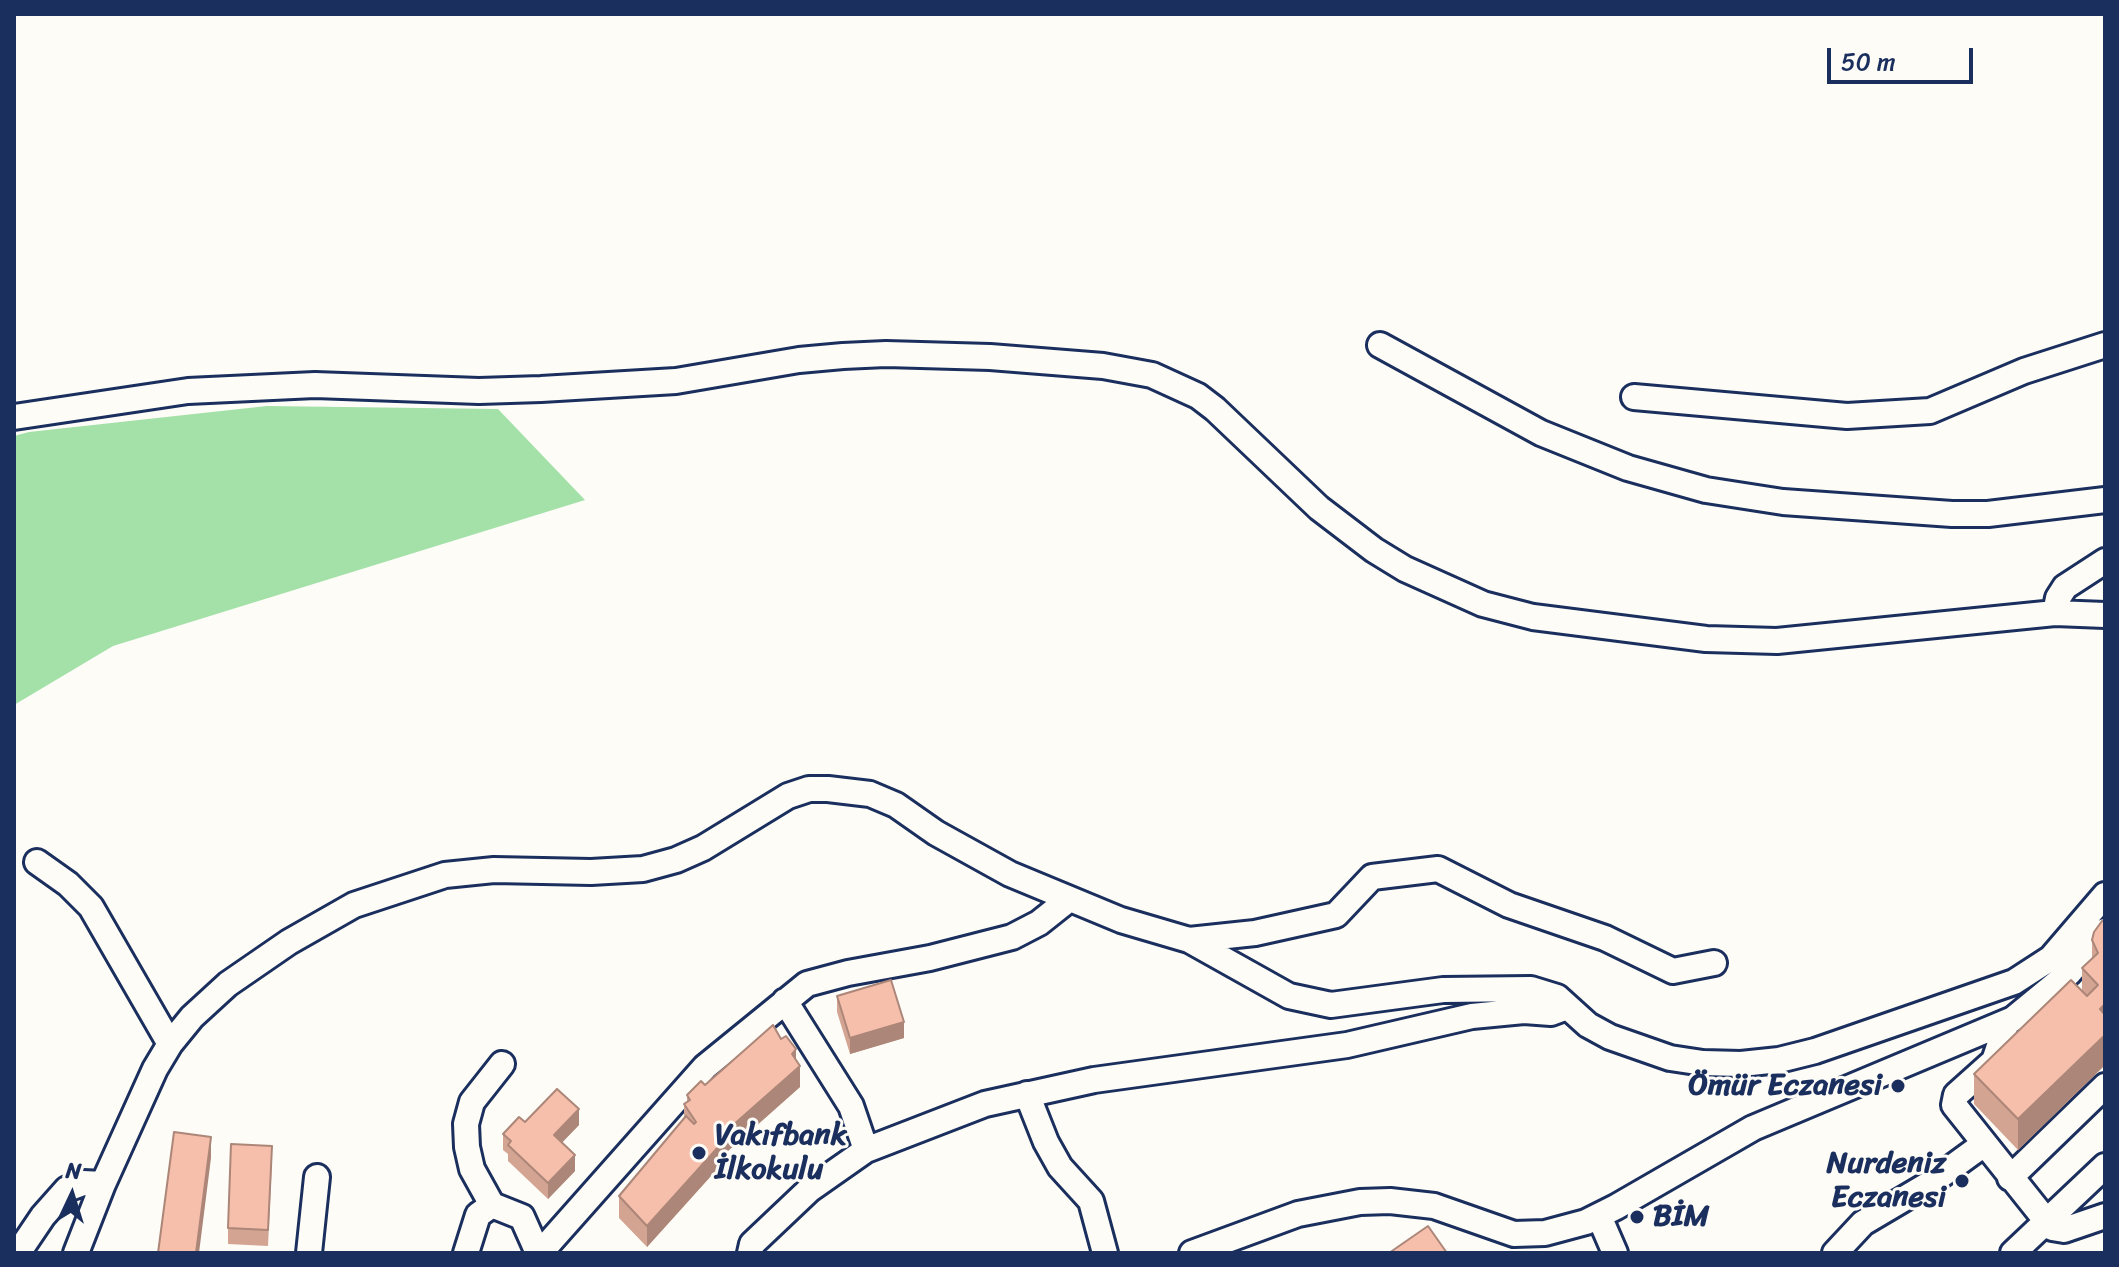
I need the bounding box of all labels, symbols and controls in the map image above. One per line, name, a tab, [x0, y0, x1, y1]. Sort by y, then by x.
scale bar	[1831, 32, 1977, 82]
text: 50 m	[1841, 41, 1896, 83]
place label: Ömür Eczanesi	[1689, 1068, 1882, 1104]
marker: Ömür Eczanesi	[1889, 1077, 1907, 1095]
place label: Vakıfbank İlkokulu	[715, 1118, 847, 1188]
marker: Vakıfbank İlkokulu	[690, 1144, 708, 1162]
place label: Nurdeniz Eczanesi	[1827, 1146, 1946, 1216]
text: N	[65, 1151, 83, 1191]
north arrow	[32, 1155, 112, 1235]
marker: Nurdeniz Eczanesi	[1953, 1172, 1971, 1190]
place label: BİM	[1653, 1199, 1709, 1235]
marker: BİM	[1628, 1208, 1646, 1226]

